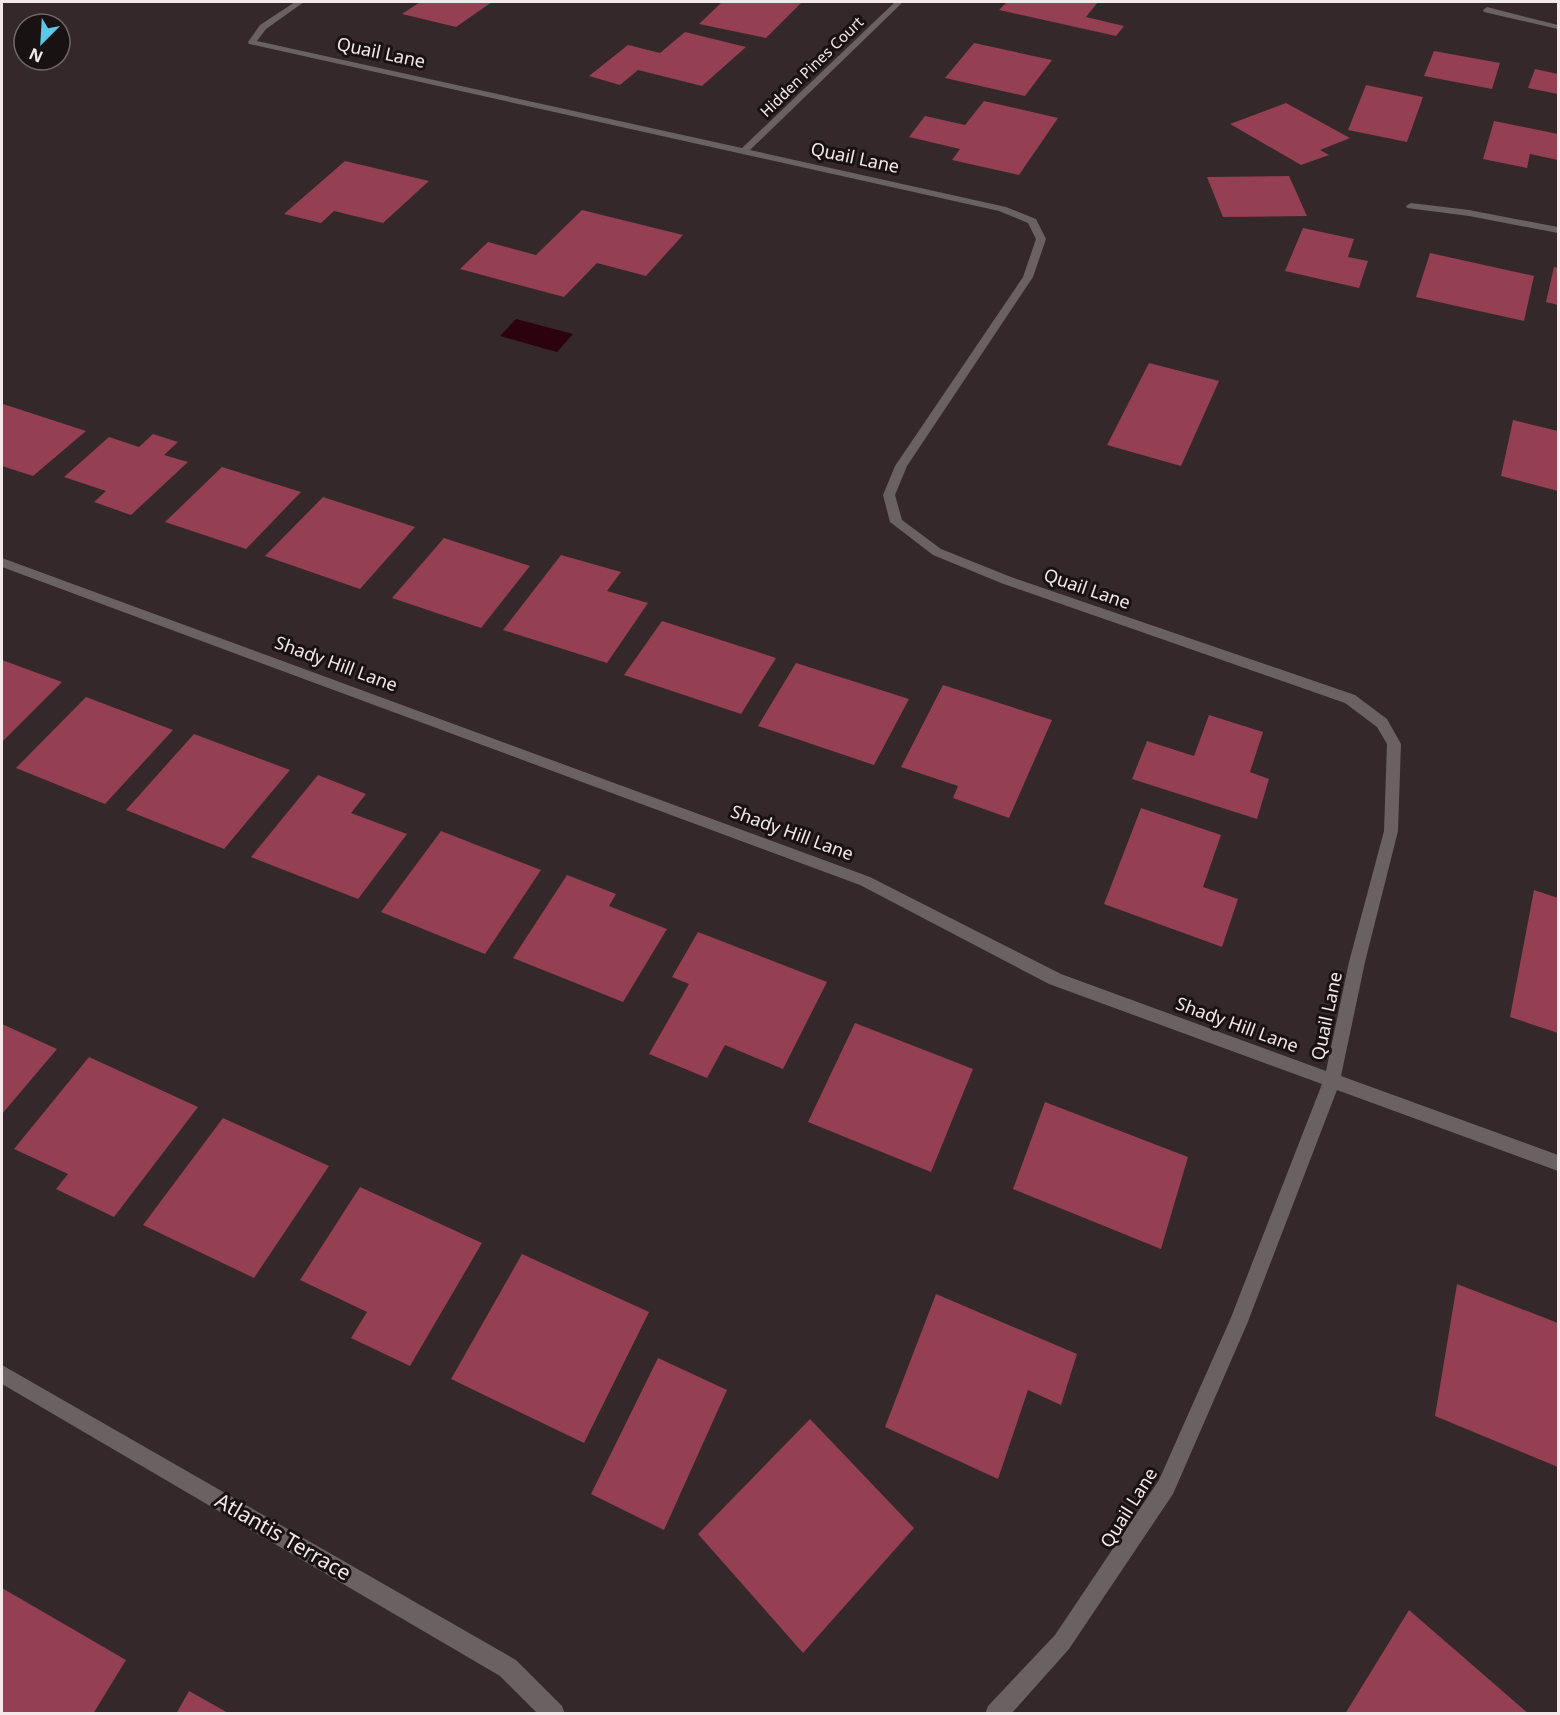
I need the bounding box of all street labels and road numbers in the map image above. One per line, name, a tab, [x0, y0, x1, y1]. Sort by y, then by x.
street label: Hidden Pines Court	[755, 11, 868, 121]
street label: Quail Lane	[335, 31, 428, 73]
street label: Quail Lane	[809, 136, 902, 178]
street label: Quail Lane	[1041, 562, 1134, 614]
street label: Shady Hill Lane	[272, 630, 401, 696]
street label: Shady Hill Lane	[728, 799, 857, 865]
street label: Quail Lane	[1305, 969, 1347, 1062]
street label: Shady Hill Lane	[1173, 991, 1302, 1057]
street label: Quail Lane	[1094, 1463, 1162, 1552]
street label: Atlantis Terrace	[211, 1486, 356, 1586]

